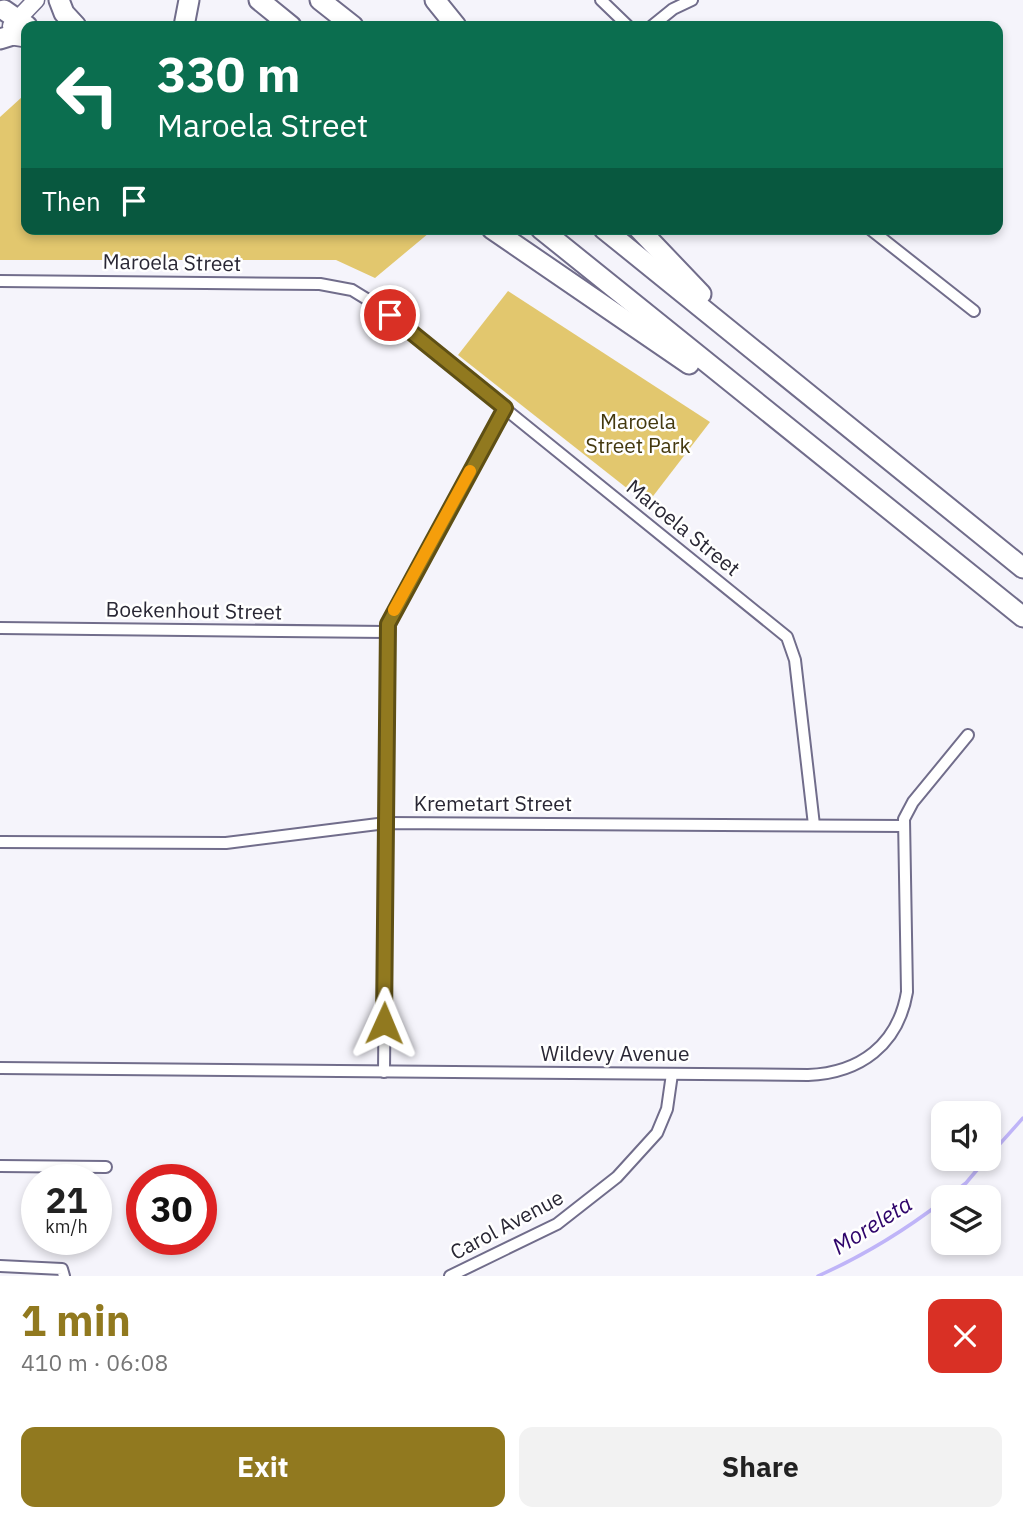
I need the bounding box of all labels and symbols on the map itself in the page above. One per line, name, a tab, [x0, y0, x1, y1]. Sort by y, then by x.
street label: Maroela Street	[102, 247, 242, 277]
pin	[360, 285, 420, 345]
park label: Maroela Street Park	[585, 407, 691, 459]
street label: Maroela Street	[621, 473, 746, 582]
street label: Boekenhout Street	[105, 594, 283, 626]
street label: Kremetart Street	[414, 789, 572, 817]
position arrow	[347, 986, 421, 1060]
street label: Wildevy Avenue	[540, 1039, 690, 1067]
speed limit sign: 30	[126, 1164, 217, 1255]
street label: Carol Avenue	[445, 1183, 568, 1266]
water label: Moreleta	[826, 1188, 917, 1260]

